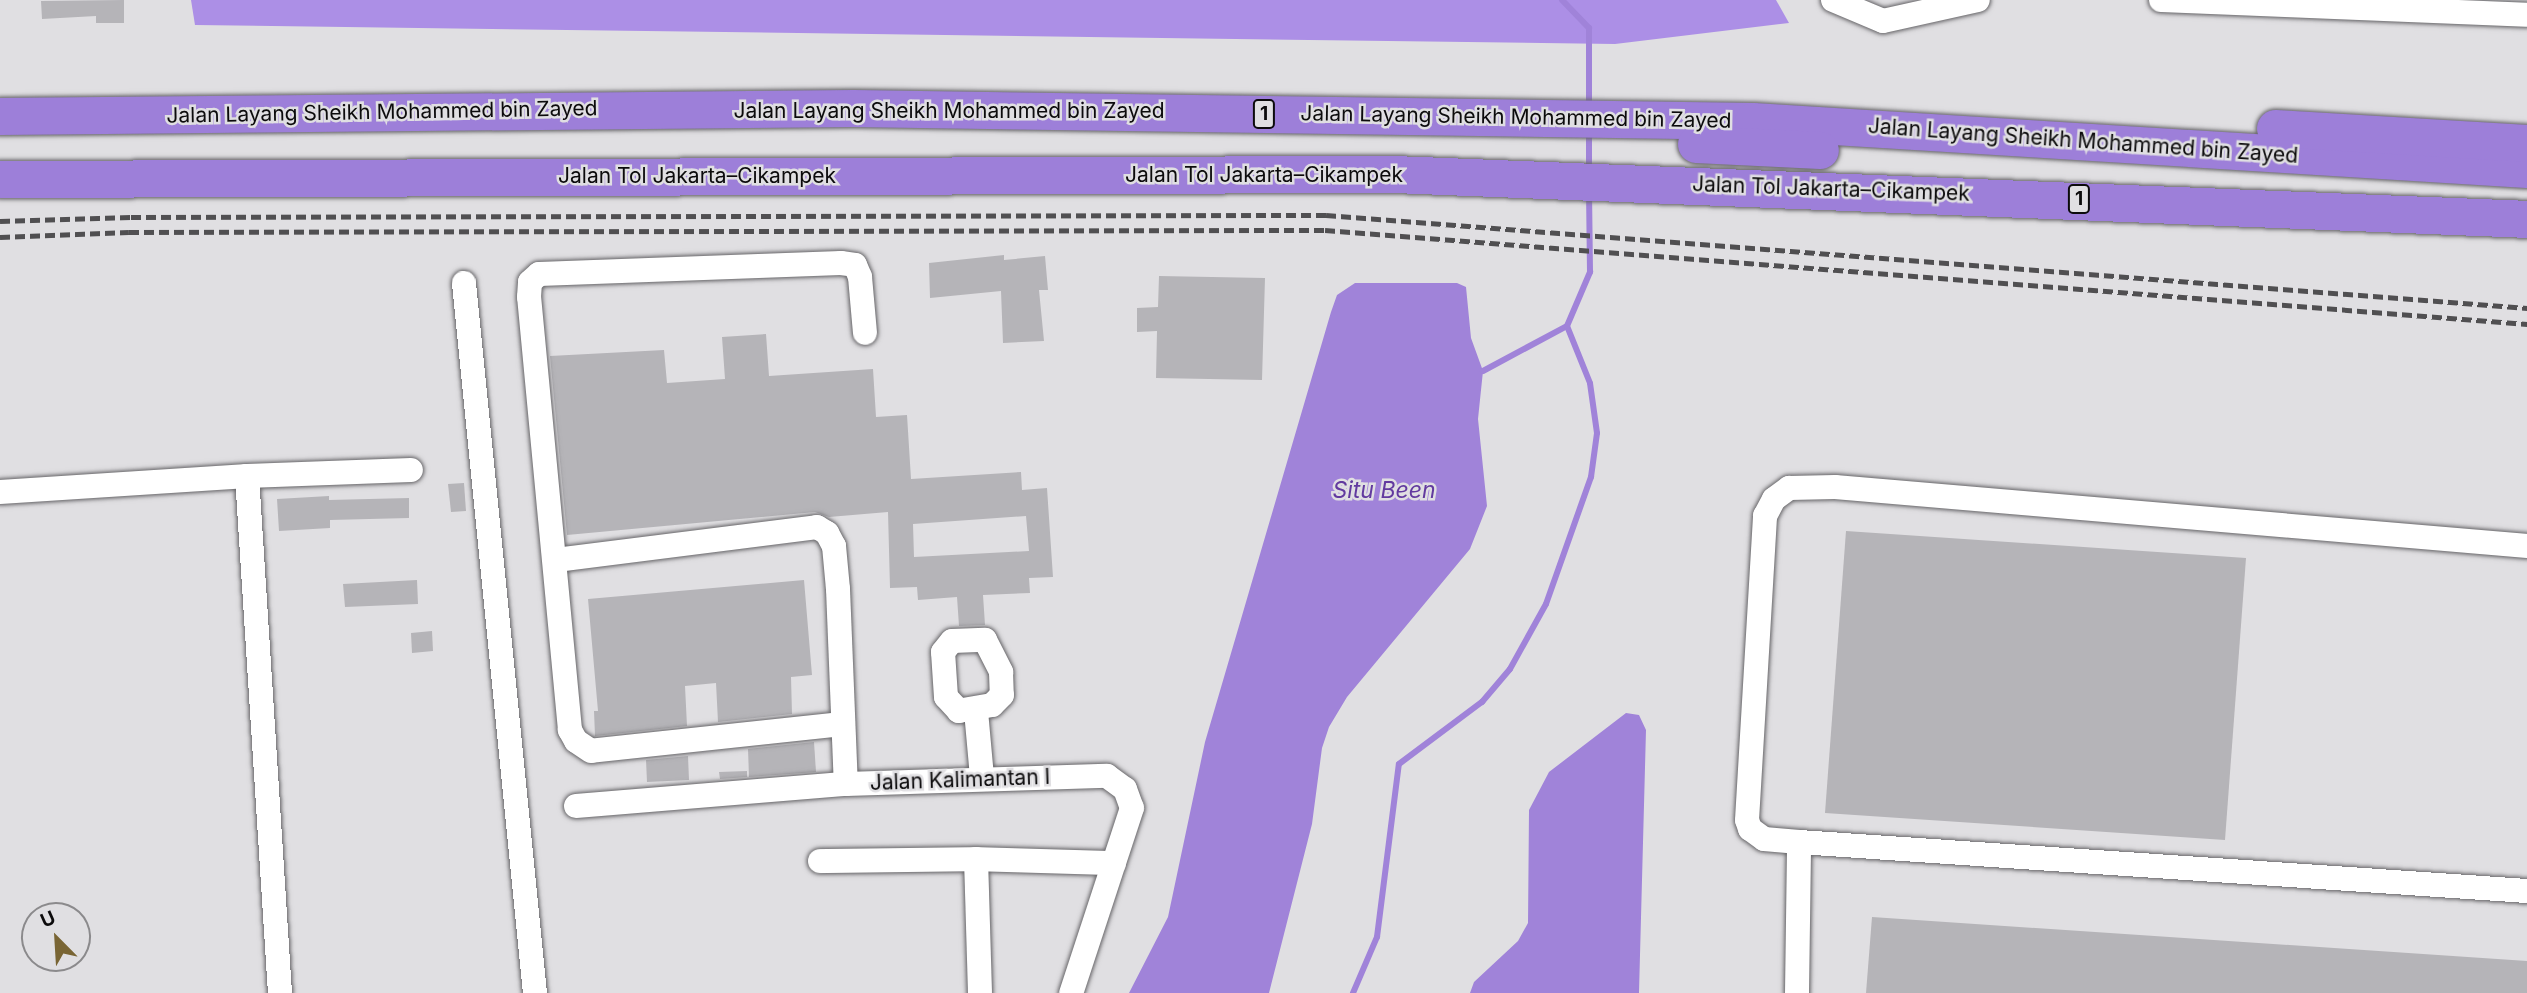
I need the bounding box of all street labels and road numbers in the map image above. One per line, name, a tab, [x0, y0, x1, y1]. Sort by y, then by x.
street label: Jalan Layang Sheikh Mohammed bin Zayed	[166, 96, 598, 128]
street label: Jalan Layang Sheikh Mohammed bin Zayed	[733, 98, 1165, 124]
road number: 1	[1252, 98, 1276, 130]
street label: Jalan Layang Sheikh Mohammed bin Zayed	[1300, 101, 1732, 133]
street label: Jalan Layang Sheikh Mohammed bin Zayed	[1867, 113, 2299, 169]
street label: Jalan Tol Jakarta–Cikampek	[1125, 162, 1403, 188]
street label: Jalan Tol Jakarta–Cikampek	[558, 163, 836, 189]
street label: Jalan Tol Jakarta–Cikampek	[1692, 172, 1970, 206]
road number: 1	[2067, 183, 2091, 214]
street label: Jalan Kalimantan I	[869, 764, 1051, 796]

